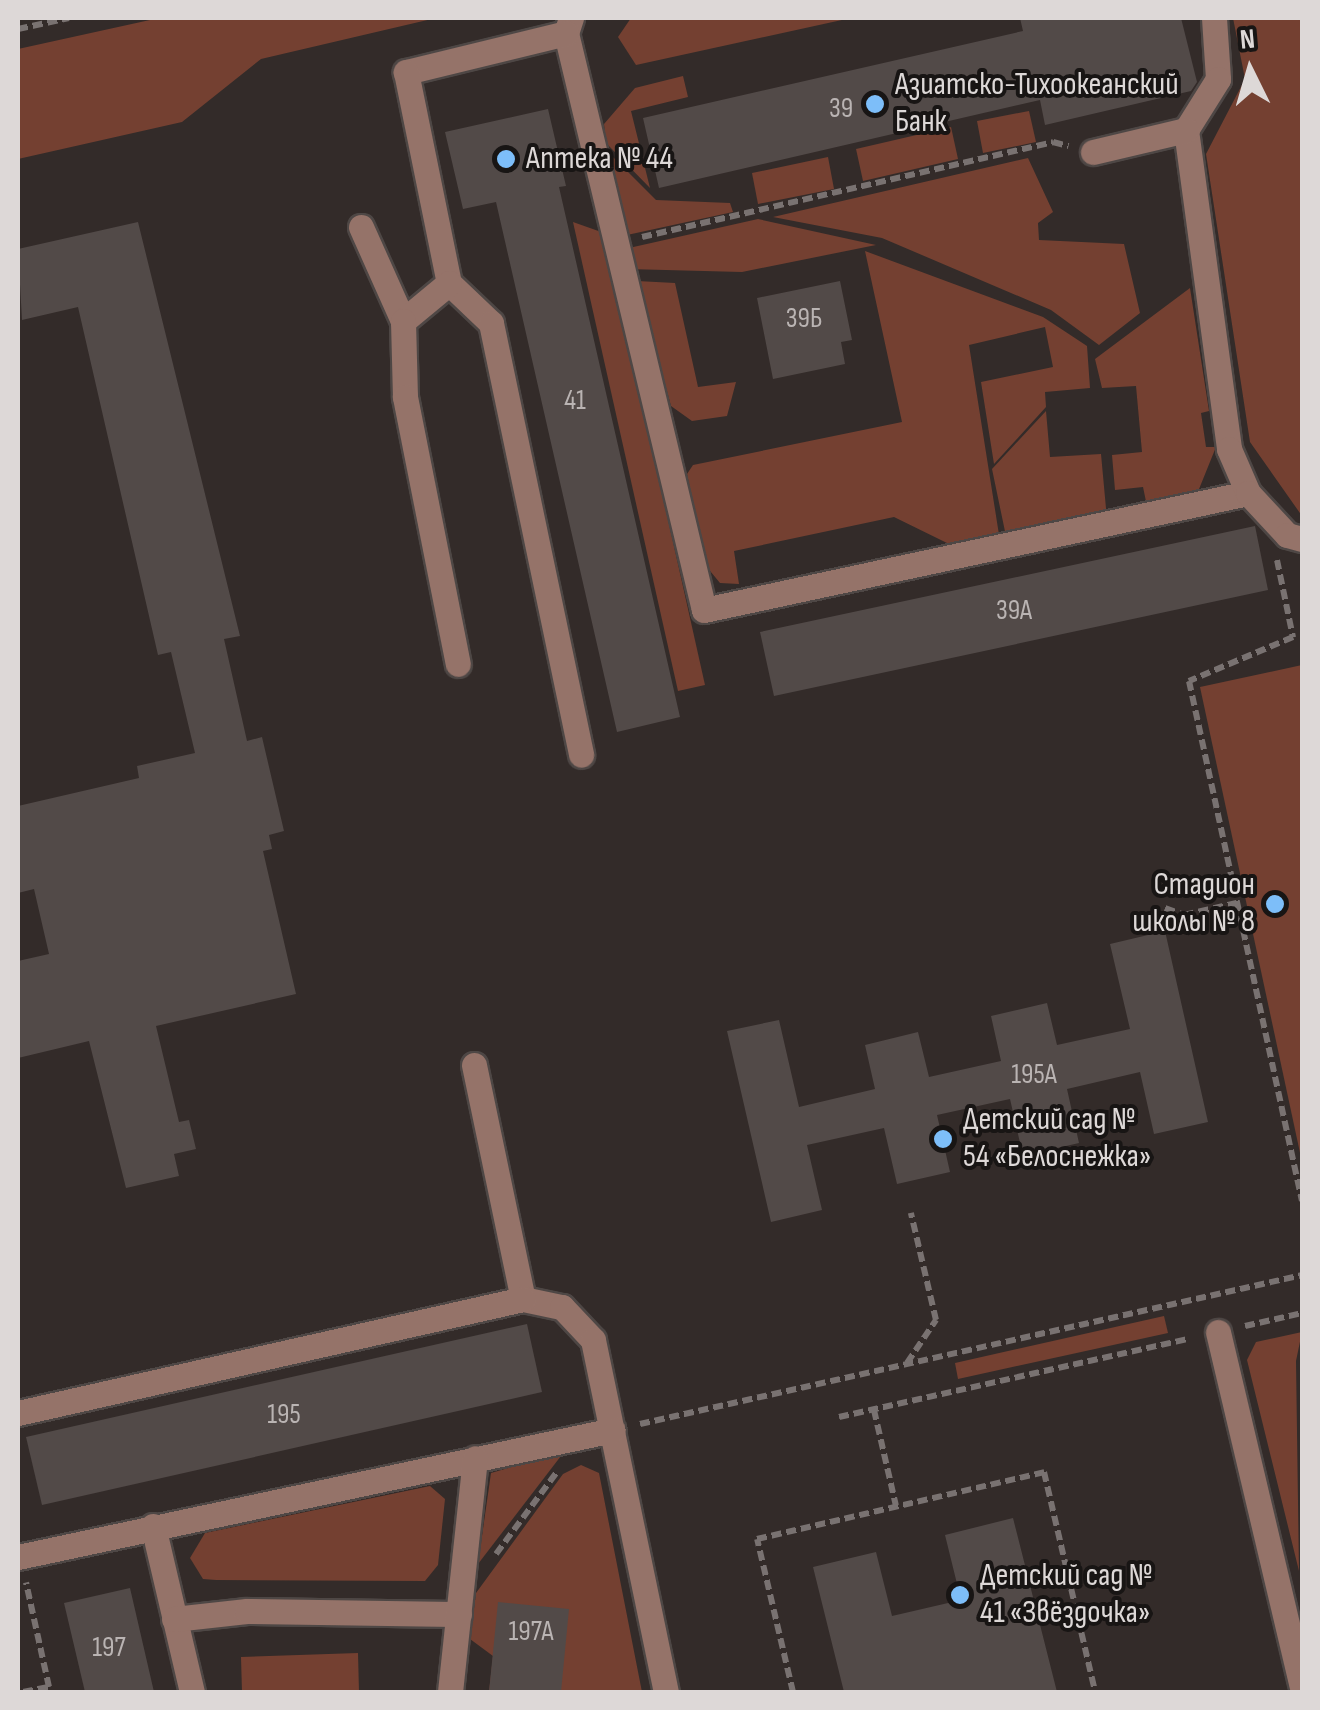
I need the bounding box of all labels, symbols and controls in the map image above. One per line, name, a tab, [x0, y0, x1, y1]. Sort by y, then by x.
north arrow	[1200, 20, 1300, 120]
text: N	[1238, 23, 1256, 57]
place label: Азиатско-Тихоокеанский Банк	[895, 67, 1179, 142]
house number: 39	[829, 92, 853, 126]
marker: Азиатско-Тихоокеанский Банк	[864, 93, 886, 115]
place label: Аптека № 44	[526, 140, 673, 178]
marker: Аптека № 44	[495, 148, 517, 170]
house number: 39Б	[786, 302, 822, 336]
house number: 41	[564, 384, 586, 418]
house number: 39А	[996, 594, 1032, 628]
place label: Стадион школы № 8	[1132, 867, 1255, 942]
marker: Стадион школы № 8	[1264, 893, 1286, 915]
house number: 195А	[1011, 1058, 1057, 1092]
place label: Детский сад № 54 «Белоснежка»	[963, 1102, 1152, 1177]
marker: Детский сад № 54 «Белоснежка»	[932, 1128, 954, 1150]
house number: 195	[267, 1398, 301, 1432]
place label: Детский сад № 41 «Звёздочка»	[980, 1558, 1153, 1633]
marker: Детский сад № 41 «Звёздочка»	[949, 1584, 971, 1606]
house number: 197А	[509, 1615, 553, 1649]
house number: 197	[92, 1631, 126, 1665]

